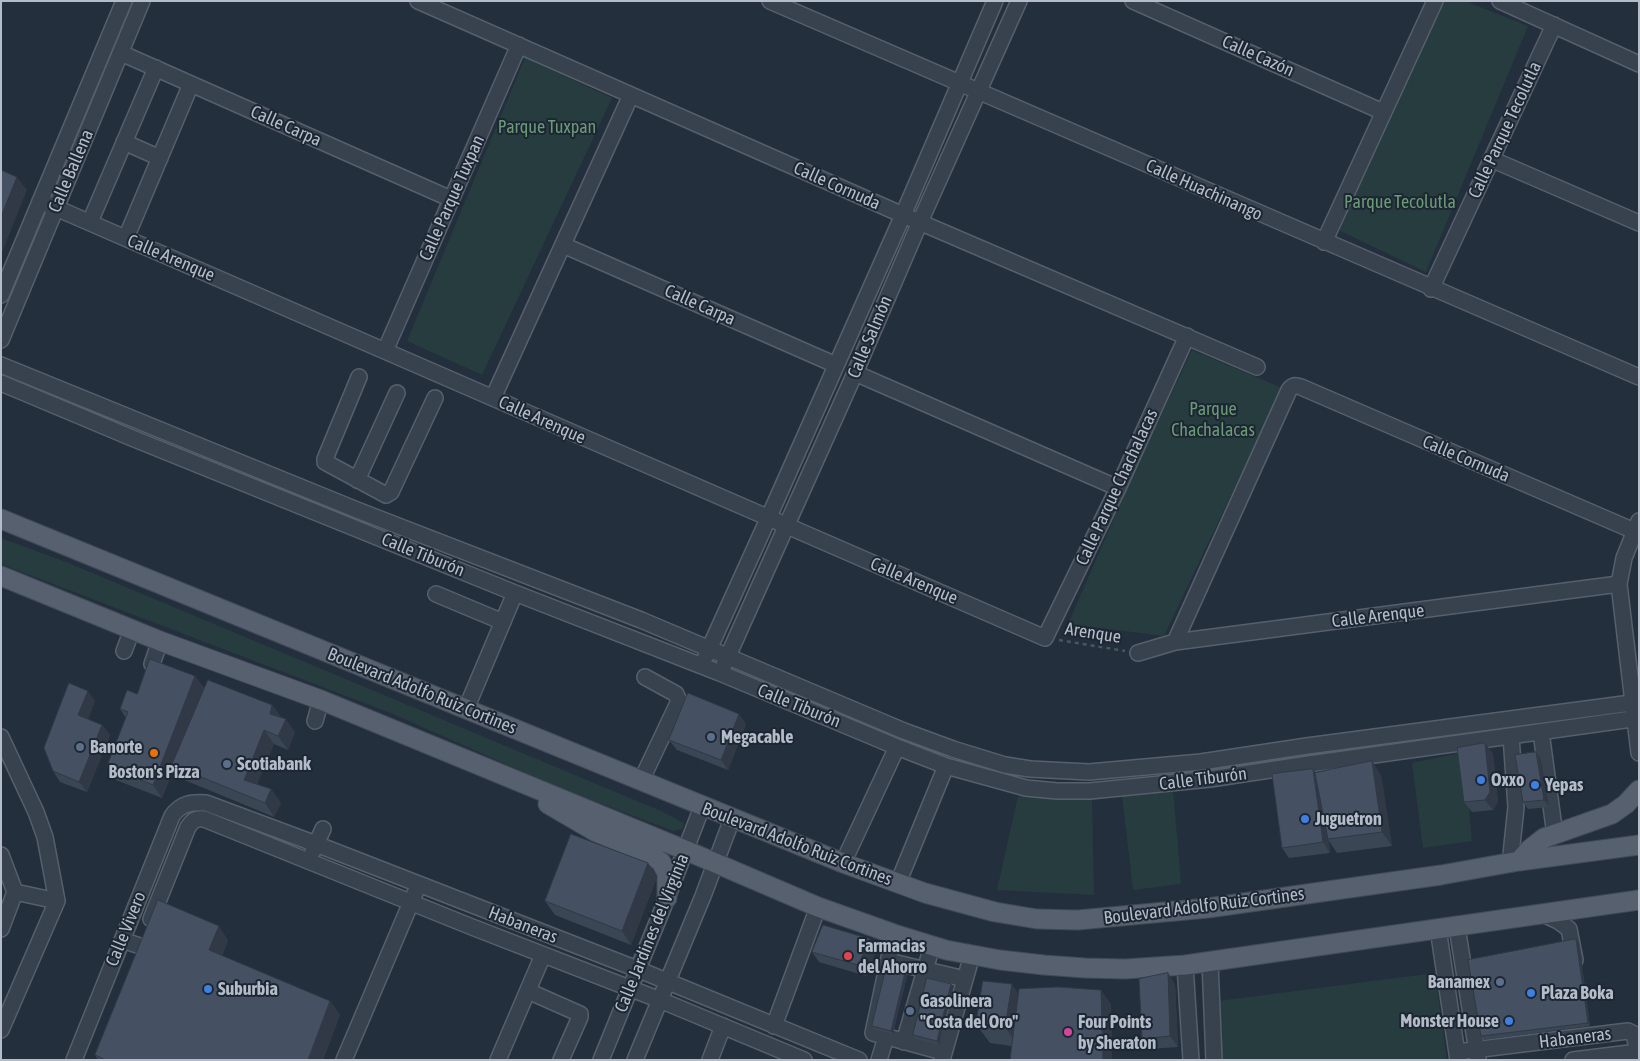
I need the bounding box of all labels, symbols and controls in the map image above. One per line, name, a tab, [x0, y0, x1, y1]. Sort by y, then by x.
street label: Calle Cazón	[1219, 31, 1297, 81]
street label: Calle Parque Tecolutla	[1464, 58, 1546, 202]
street label: Calle Carpa	[247, 101, 325, 151]
park label: Parque Tuxpan	[498, 116, 596, 138]
street label: Calle Ballena	[44, 126, 98, 216]
street label: Calle Parque Tuxpan	[415, 132, 489, 264]
street label: Calle Huachinango	[1142, 155, 1266, 225]
street label: Calle Cornuda	[790, 157, 884, 215]
park label: Parque Tecolutla	[1344, 191, 1456, 213]
street label: Calle Arenque	[124, 230, 218, 286]
street label: Calle Carpa	[661, 280, 739, 330]
street label: Calle Salmón	[843, 293, 897, 381]
street label: Calle Arenque	[495, 391, 589, 449]
park label: Parque Chachalacas	[1171, 398, 1255, 440]
street label: Calle Parque Chachalacas	[1071, 405, 1163, 569]
street label: Calle Cornuda	[1419, 431, 1513, 487]
street label: Calle Tiburón	[378, 529, 468, 581]
street label: Calle Arenque	[867, 553, 961, 609]
street label: Calle Arenque	[1331, 600, 1425, 632]
street label: Arenque	[1063, 618, 1123, 648]
street label: Boulevard Adolfo Ruiz Cortines	[324, 643, 520, 739]
street label: Calle Tiburón	[754, 680, 844, 732]
place label: Megacable	[721, 726, 793, 748]
marker: Megacable	[705, 731, 717, 743]
place label: Banorte	[90, 736, 142, 758]
marker: Banorte	[74, 741, 86, 753]
marker: Boston's Pizza	[148, 747, 160, 759]
place label: Scotiabank	[237, 753, 311, 775]
marker: Scotiabank	[221, 758, 233, 770]
place label: Boston's Pizza	[108, 761, 200, 783]
street label: Calle Tiburón	[1158, 763, 1248, 795]
place label: Oxxo	[1491, 769, 1524, 791]
marker: Oxxo	[1475, 774, 1487, 786]
place label: Yepas	[1545, 774, 1583, 796]
marker: Yepas	[1529, 779, 1541, 791]
street label: Boulevard Adolfo Ruiz Cortines	[699, 798, 895, 890]
place label: Juguetron	[1315, 808, 1382, 830]
marker: Juguetron	[1299, 813, 1311, 825]
street label: Calle Jardines del Virginia	[610, 851, 694, 1015]
street label: Boulevard Adolfo Ruiz Cortines	[1103, 883, 1305, 929]
street label: Calle Vivero	[101, 889, 151, 969]
street label: Habaneras	[485, 902, 561, 948]
place label: Farmacias del Ahorro	[858, 935, 927, 978]
marker: Farmacias del Ahorro	[842, 950, 854, 962]
place label: Banamex	[1428, 971, 1490, 993]
marker: Banamex	[1494, 976, 1506, 988]
place label: Suburbia	[218, 978, 278, 1000]
place label: Plaza Boka	[1541, 982, 1614, 1004]
marker: Suburbia	[202, 983, 214, 995]
marker: Plaza Boka	[1525, 987, 1537, 999]
place label: Gasolinera "Costa del Oro"	[920, 990, 1018, 1032]
marker: Gasolinera "Costa del Oro"	[904, 1005, 916, 1017]
place label: Monster House	[1400, 1010, 1499, 1032]
place label: Four Points by Sheraton	[1078, 1011, 1156, 1054]
marker: Monster House	[1503, 1015, 1515, 1027]
street label: Habaneras	[1538, 1023, 1612, 1053]
marker: Four Points by Sheraton	[1062, 1026, 1074, 1038]

